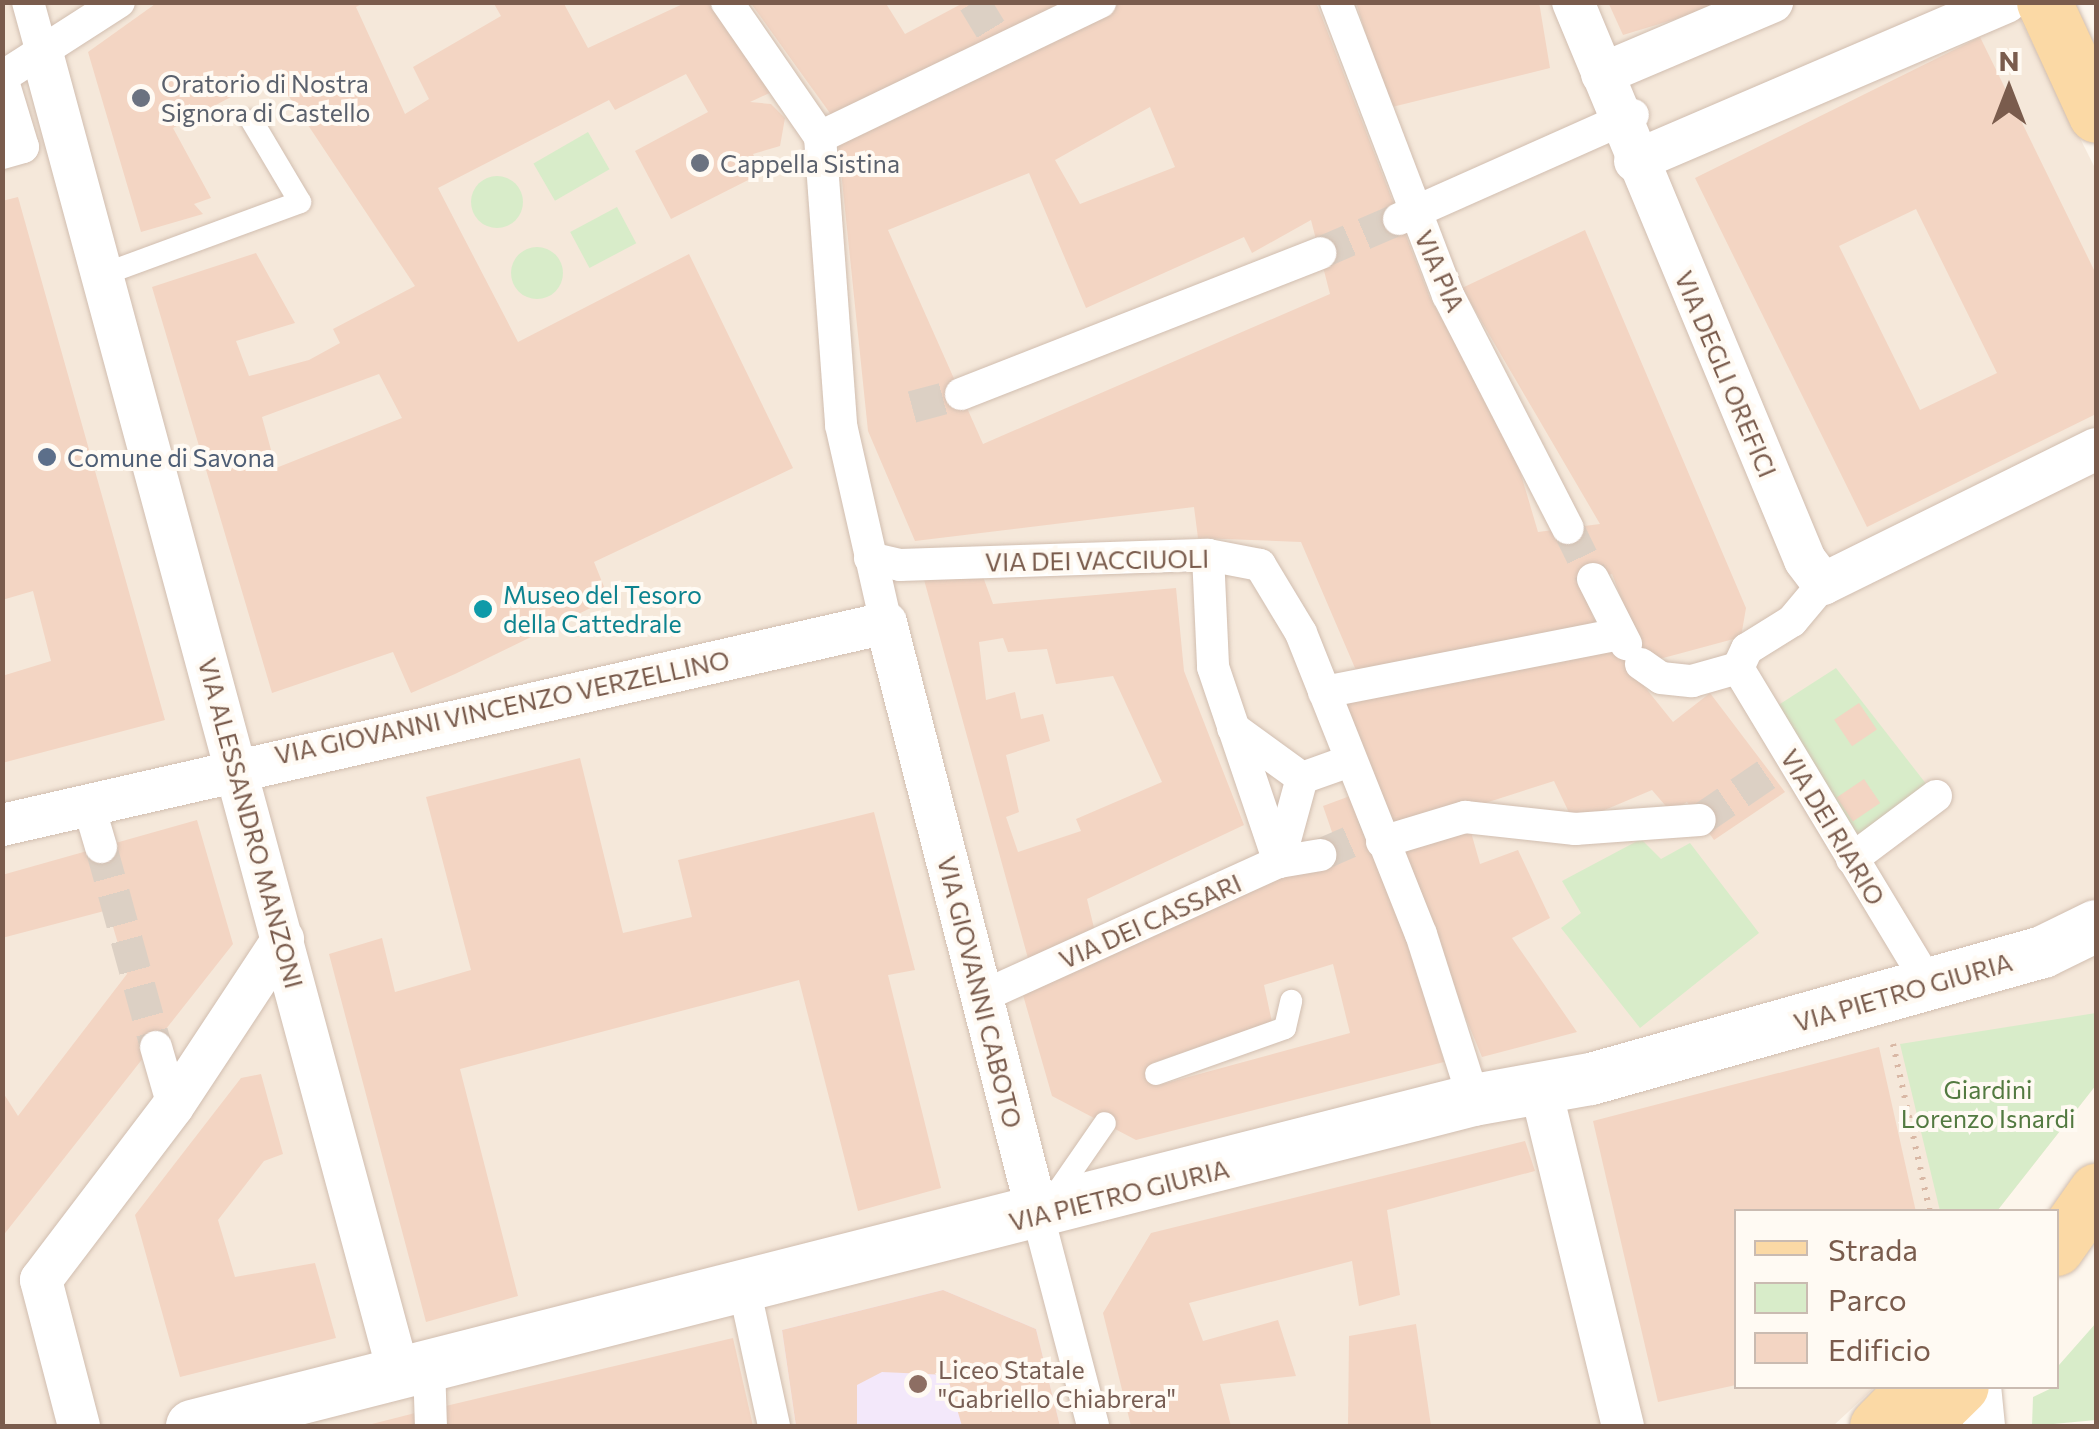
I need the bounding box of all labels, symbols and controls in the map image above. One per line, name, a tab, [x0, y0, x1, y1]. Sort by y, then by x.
north arrow	[1959, 40, 2059, 140]
text: N	[1999, 43, 2020, 77]
place label: Oratorio di Nostra Signora di Castello	[161, 69, 371, 128]
marker: Oratorio di Nostra Signora di Castello	[130, 87, 152, 109]
place label: Cappella Sistina	[720, 148, 900, 178]
marker: Cappella Sistina	[689, 152, 711, 174]
street label: VIA PIA	[1409, 226, 1471, 316]
street label: VIA DEGLI OREFICI	[1669, 266, 1783, 482]
place label: Comune di Savona	[67, 442, 275, 472]
marker: Comune di Savona	[36, 446, 58, 468]
street label: VIA DEI VACCIUOLI	[985, 543, 1209, 577]
place label: Museo del Tesoro della Cattedrale	[503, 580, 702, 639]
marker: Museo del Tesoro della Cattedrale	[472, 598, 494, 620]
street label: VIA GIOVANNI VINCENZO VERZELLINO	[272, 644, 732, 770]
street label: VIA ALESSANDRO MANZONI	[192, 655, 310, 991]
street label: VIA DEI RIARIO	[1775, 744, 1891, 910]
street label: VIA GIOVANNI CABOTO	[932, 853, 1028, 1131]
street label: VIA DEI CASSARI	[1054, 867, 1246, 975]
street label: VIA PIETRO GIURIA	[1790, 946, 2016, 1038]
park label: Giardini Lorenzo Isnardi	[1901, 1075, 2075, 1134]
street label: VIA PIETRO GIURIA	[1006, 1153, 1232, 1237]
legend	[1734, 1209, 2059, 1389]
text: Strada	[1828, 1230, 1918, 1267]
text: Parco	[1828, 1280, 1907, 1317]
text: Edificio	[1828, 1330, 1931, 1367]
place label: Liceo Statale "Gabriello Chiabrera"	[938, 1355, 1176, 1414]
marker: Liceo Statale "Gabriello Chiabrera"	[907, 1373, 929, 1395]

